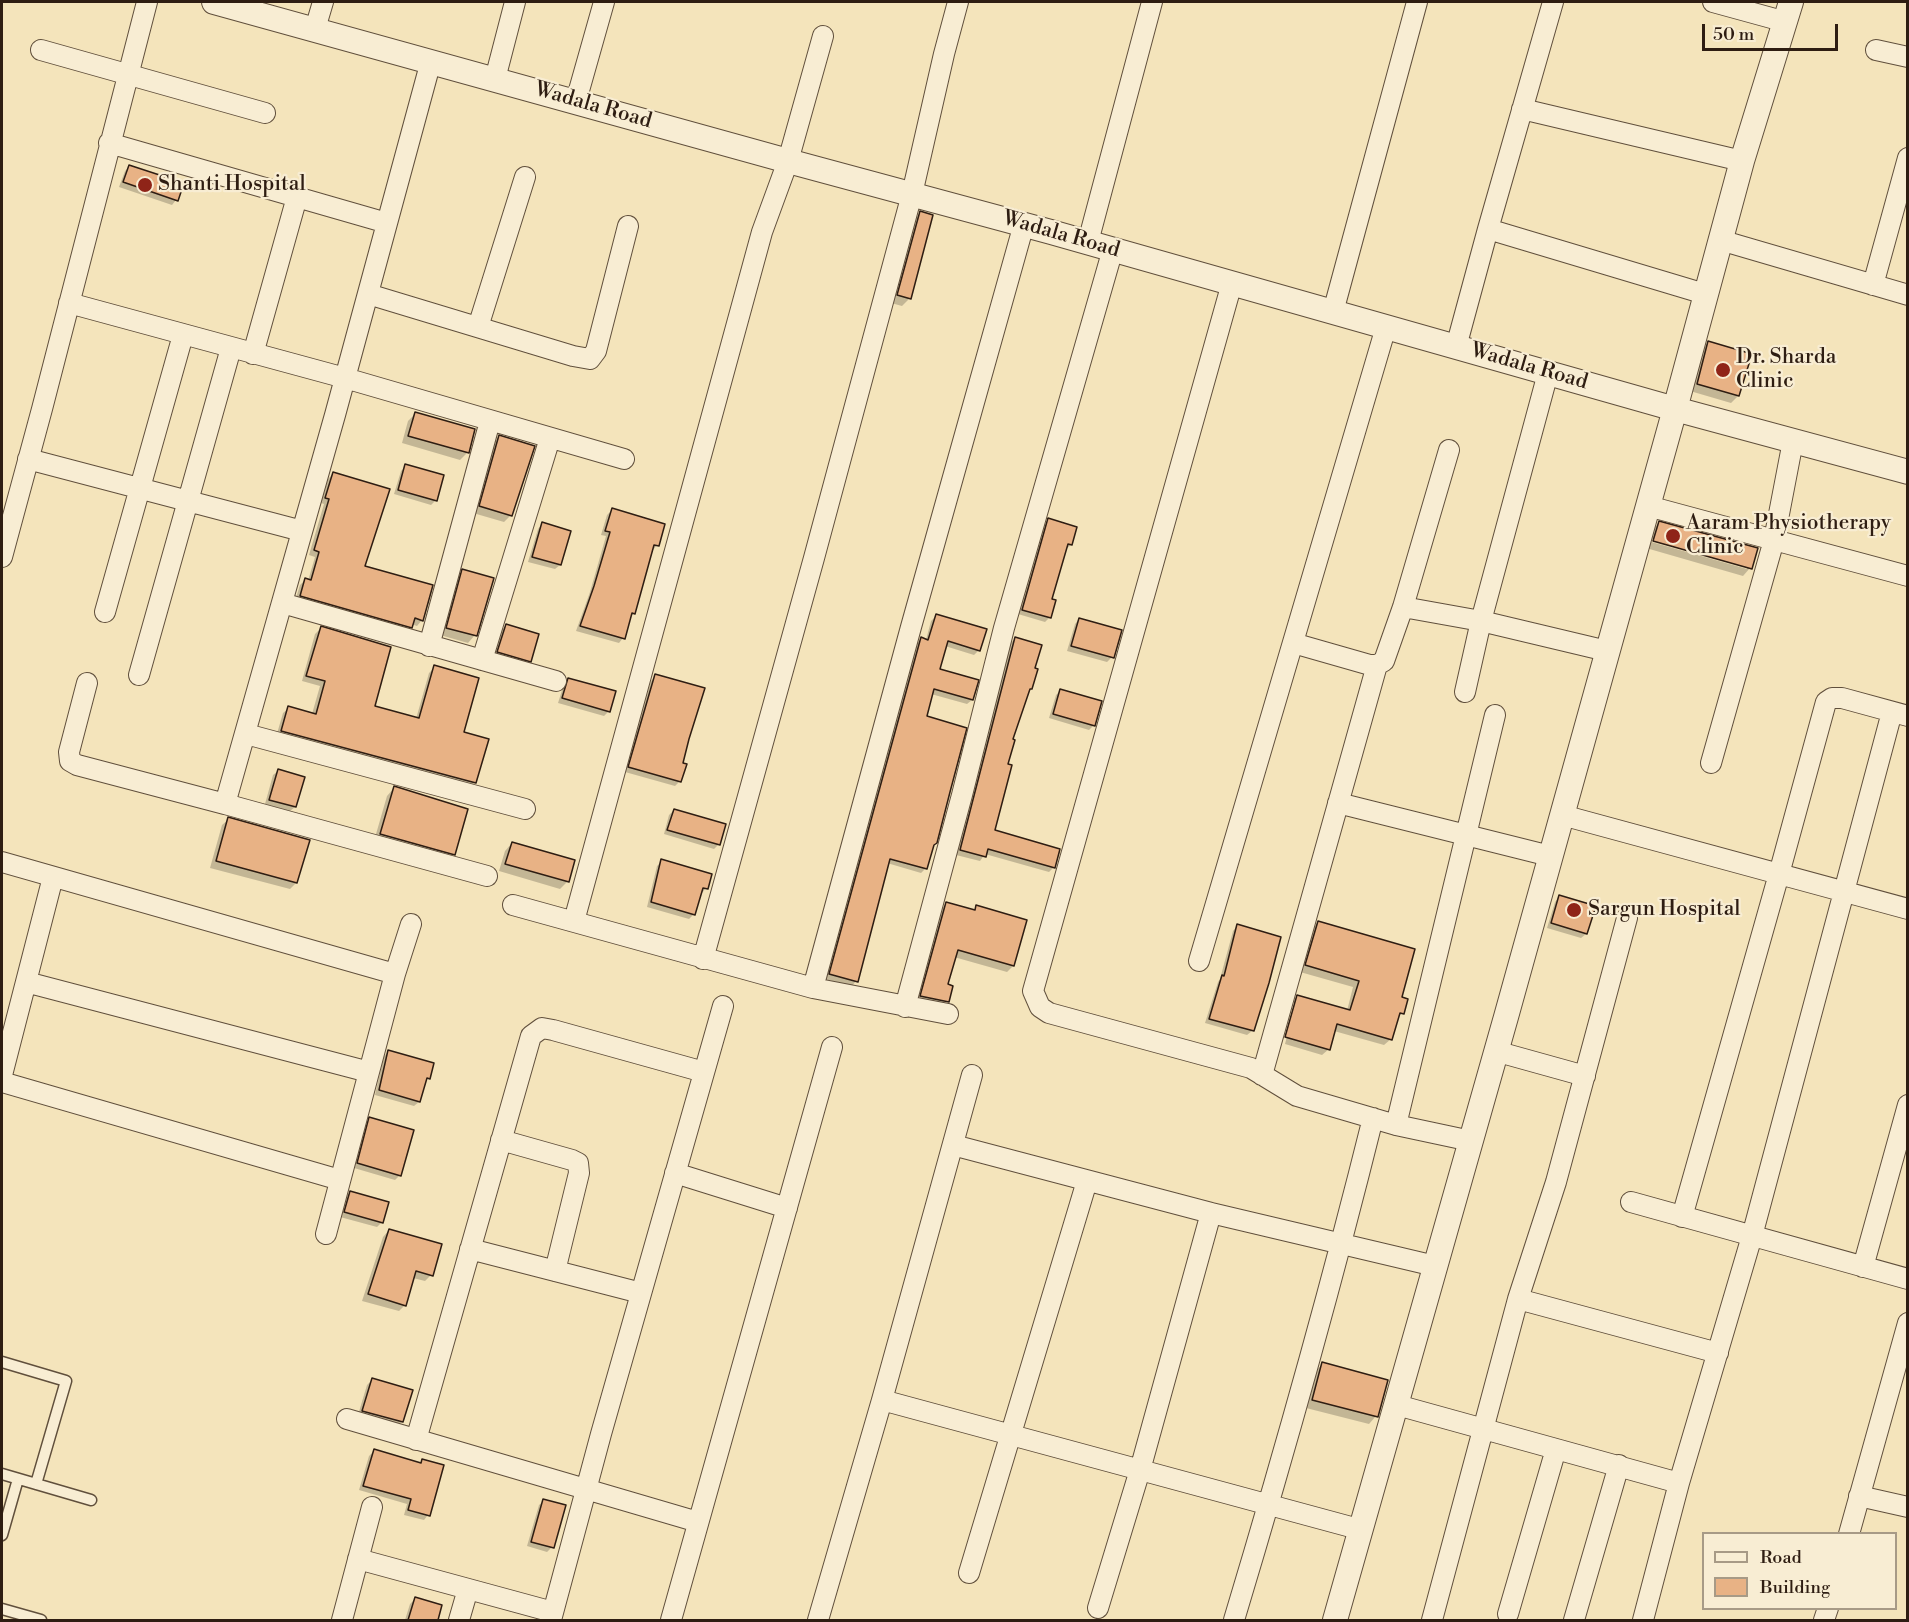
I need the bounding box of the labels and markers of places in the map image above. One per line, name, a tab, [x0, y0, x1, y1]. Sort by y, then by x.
place label: Shanti Hospital	[158, 172, 306, 198]
marker: Shanti Hospital	[136, 176, 154, 194]
place label: Dr. Sharda Clinic	[1736, 345, 1836, 395]
marker: Dr. Sharda Clinic	[1714, 361, 1732, 379]
place label: Aaram Physiotherapy Clinic	[1686, 511, 1891, 561]
marker: Aaram Physiotherapy Clinic	[1664, 527, 1682, 545]
place label: Sargun Hospital	[1588, 897, 1741, 923]
marker: Sargun Hospital	[1565, 901, 1583, 919]

